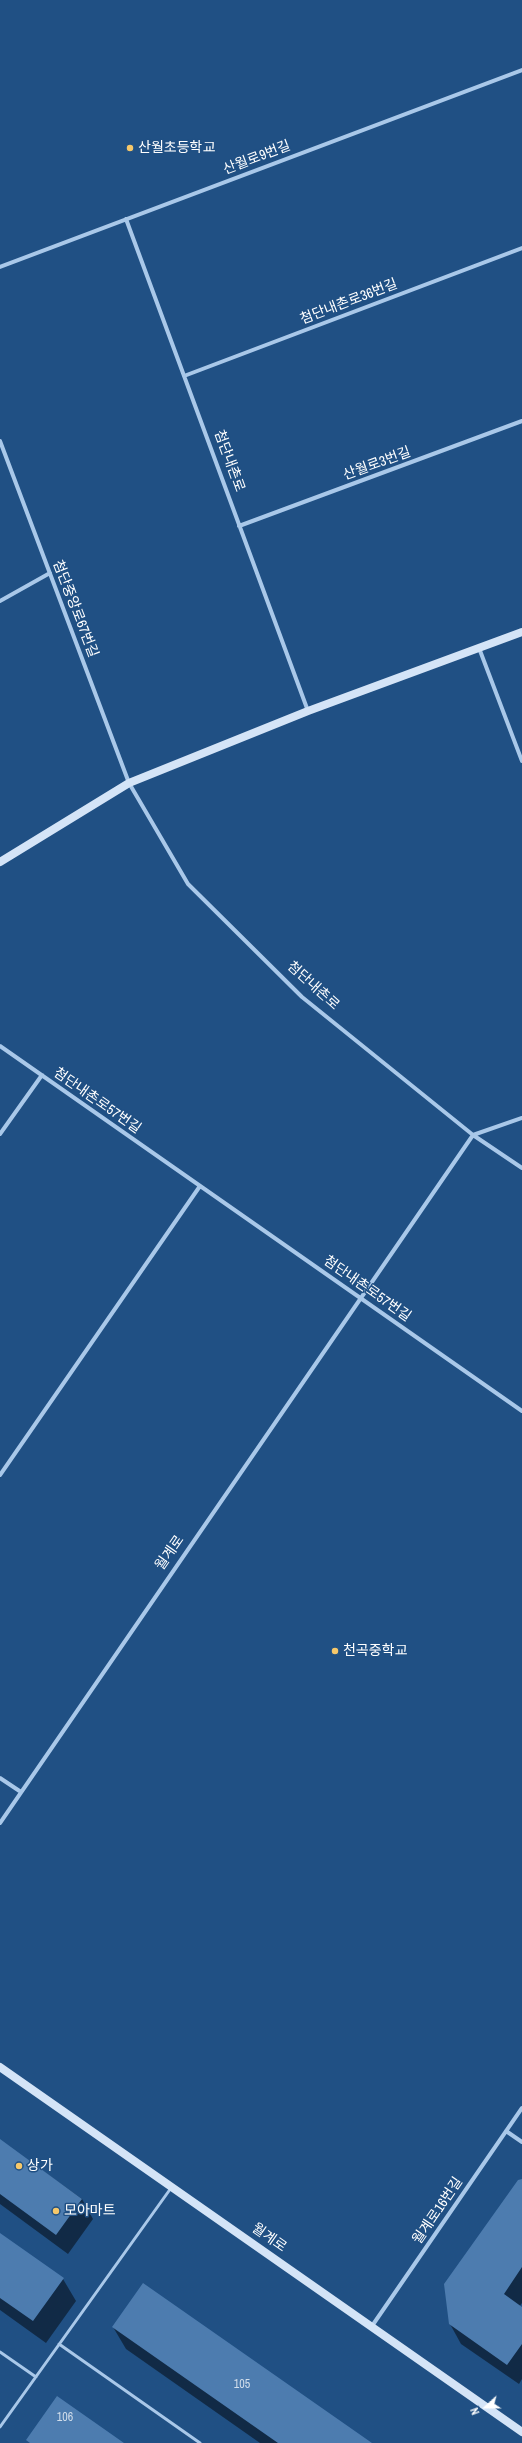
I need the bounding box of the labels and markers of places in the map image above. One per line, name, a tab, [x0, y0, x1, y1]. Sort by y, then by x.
place label: 산월초등학교	[138, 140, 215, 156]
marker: 산월초등학교	[125, 143, 135, 153]
place label: 천곡중학교	[343, 1643, 407, 1659]
marker: 천곡중학교	[330, 1646, 340, 1656]
place label: 상가	[27, 2158, 53, 2174]
marker: 상가	[14, 2161, 24, 2171]
place label: 모아마트	[64, 2203, 116, 2219]
marker: 모아마트	[51, 2206, 61, 2216]

